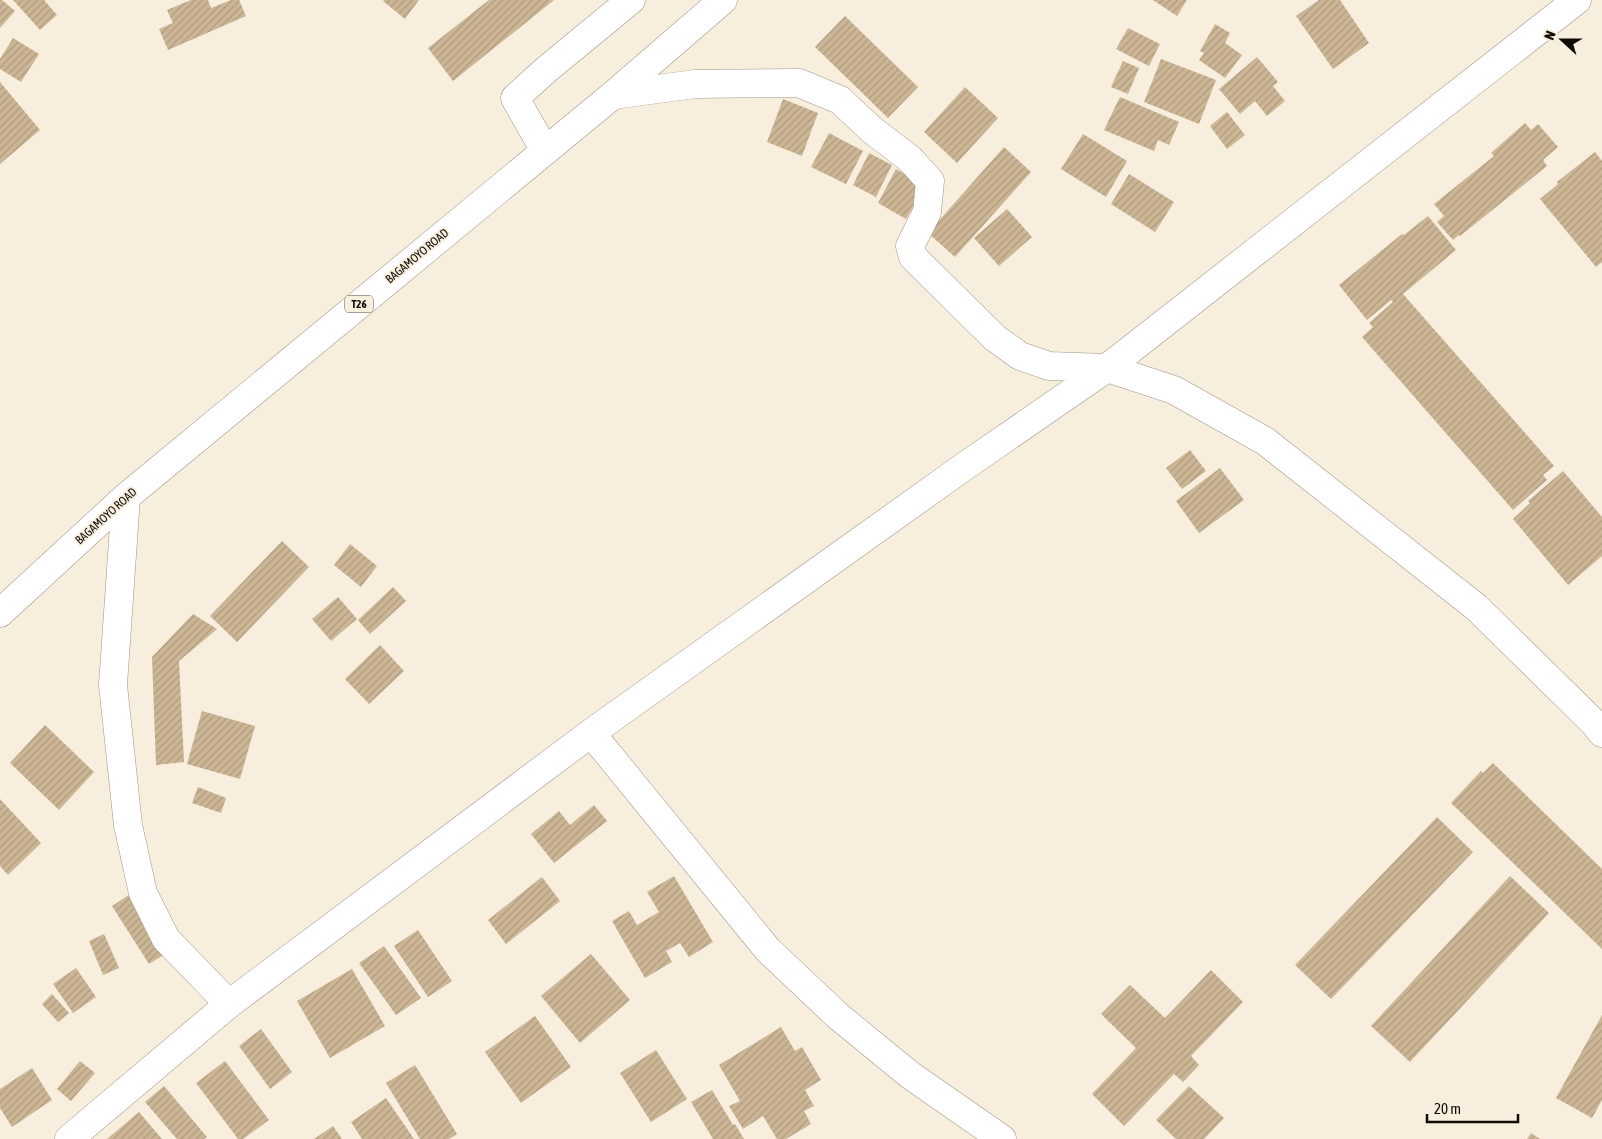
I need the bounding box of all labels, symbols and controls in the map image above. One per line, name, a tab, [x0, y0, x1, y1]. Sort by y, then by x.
north arrow	[1537, 15, 1587, 65]
text: N	[1541, 29, 1559, 42]
street label: BAGAMOYO ROAD	[383, 226, 451, 286]
road number: T26	[345, 296, 373, 312]
street label: BAGAMOYO ROAD	[72, 485, 140, 547]
scale bar	[1427, 1092, 1518, 1124]
text: 20 m	[1434, 1100, 1461, 1117]

